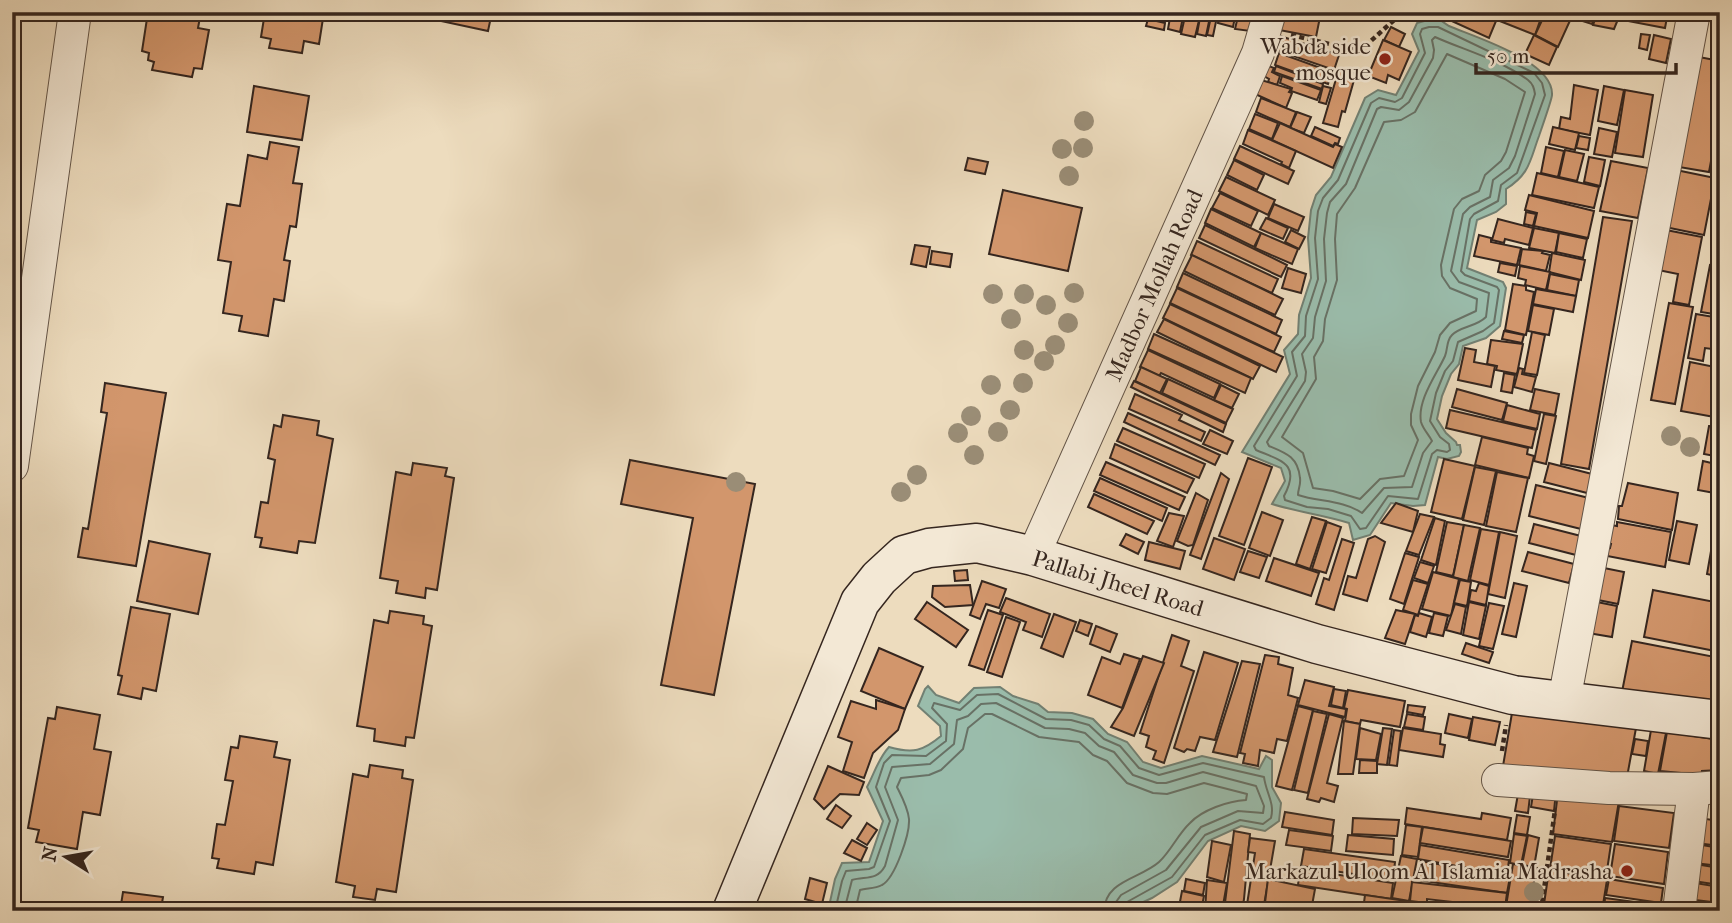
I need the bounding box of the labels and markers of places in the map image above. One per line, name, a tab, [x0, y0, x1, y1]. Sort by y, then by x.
place label: Wabda side mosque	[1259, 33, 1371, 86]
marker: Wabda side mosque	[1377, 51, 1393, 67]
place label: Markazul Uloom Al Islamia Madrasha	[1245, 858, 1613, 885]
marker: Markazul Uloom Al Islamia Madrasha	[1619, 863, 1635, 879]

